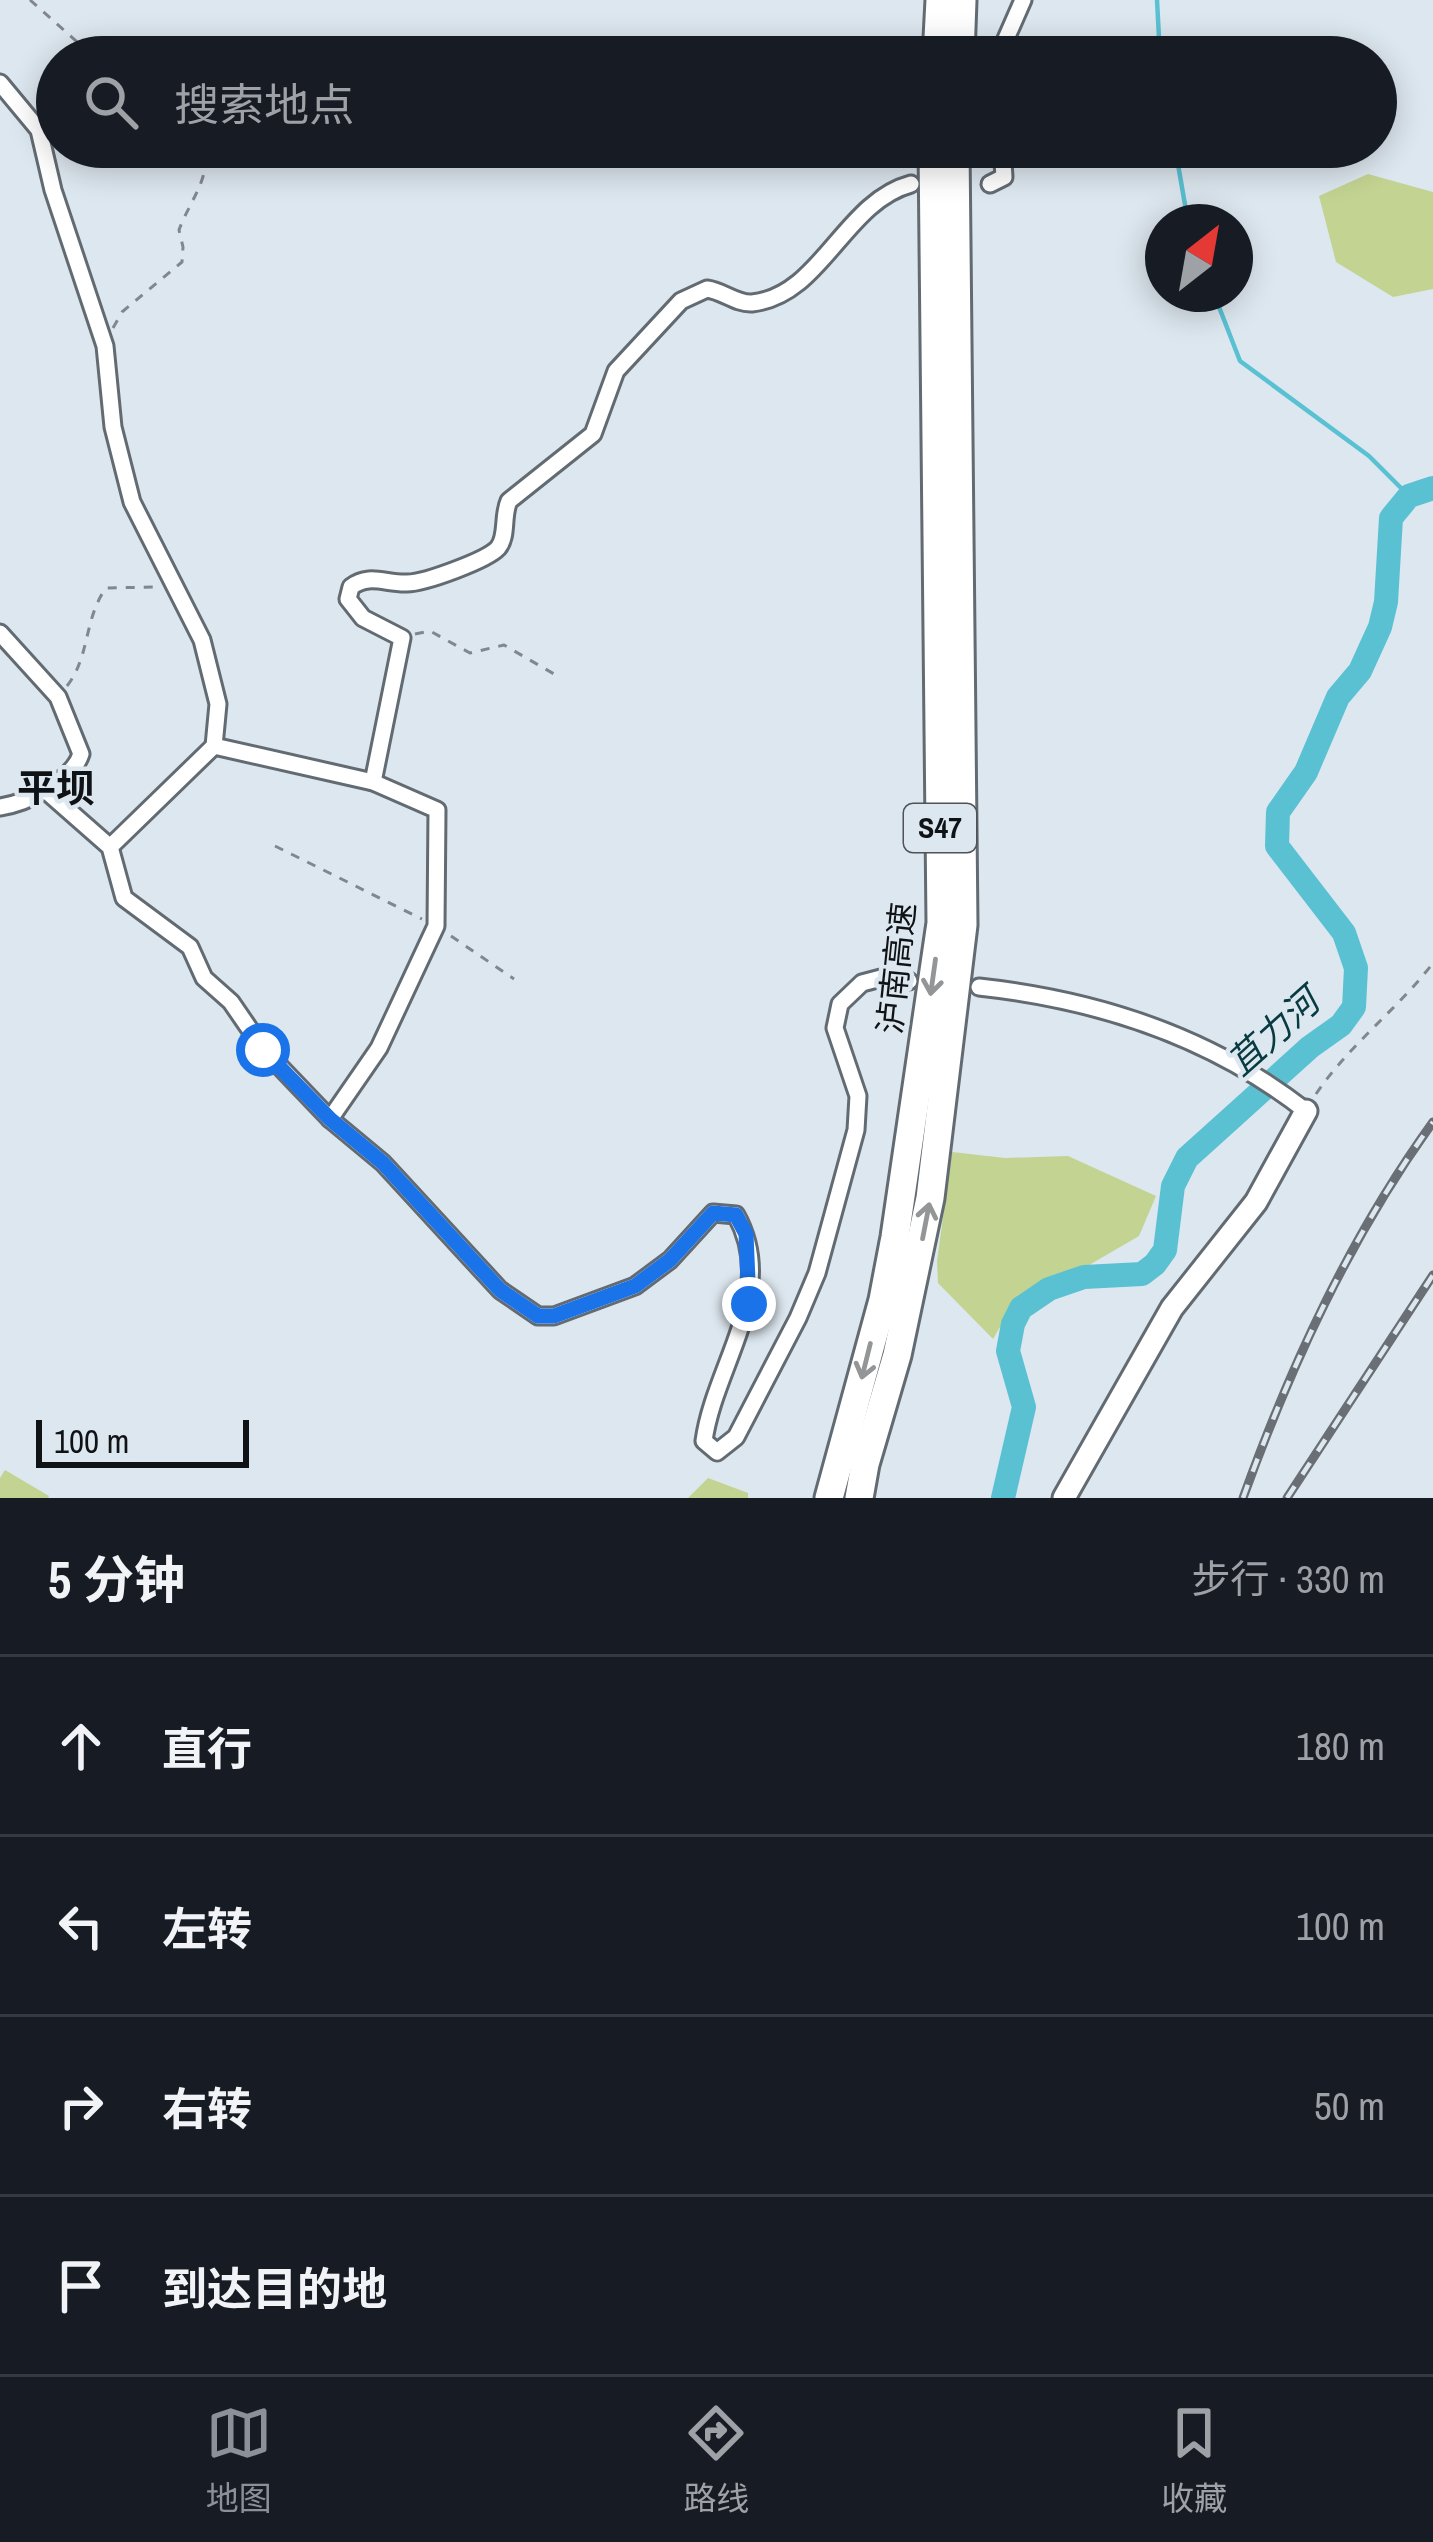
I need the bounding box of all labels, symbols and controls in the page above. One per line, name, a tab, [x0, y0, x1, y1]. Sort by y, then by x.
search box	[36, 36, 1397, 168]
icon: search	[78, 69, 144, 135]
text: 搜索地点	[174, 74, 354, 135]
north arrow	[1145, 204, 1253, 312]
district label: 平坝	[17, 762, 95, 814]
road number: S47	[904, 804, 976, 852]
street label: 泸南高速	[867, 900, 925, 1036]
one-way arrow	[921, 957, 944, 996]
water label: 苴力河	[1217, 974, 1334, 1086]
route start	[236, 1023, 290, 1077]
one-way arrow	[916, 1203, 938, 1242]
route end	[722, 1277, 776, 1331]
one-way arrow	[854, 1341, 876, 1379]
scale bar	[36, 1414, 249, 1467]
text: 100 m	[54, 1419, 129, 1463]
text: 5 分钟	[48, 1545, 185, 1614]
text: 步行 · 330 m	[1191, 1553, 1385, 1605]
icon: ahead	[48, 1713, 114, 1779]
text: 直行	[162, 1718, 252, 1779]
text: 180 m	[1296, 1720, 1385, 1772]
icon: left	[48, 1893, 114, 1959]
text: 左转	[162, 1898, 252, 1959]
text: 100 m	[1296, 1900, 1385, 1952]
icon: right	[48, 2073, 114, 2139]
text: 右转	[162, 2078, 252, 2139]
text: 50 m	[1314, 2080, 1385, 2132]
icon: arrive	[48, 2253, 114, 2319]
text: 到达目的地	[162, 2258, 387, 2319]
tab: 地图	[206, 2400, 272, 2520]
tab: 路线	[683, 2400, 749, 2520]
tab: 收藏	[1161, 2400, 1227, 2520]

